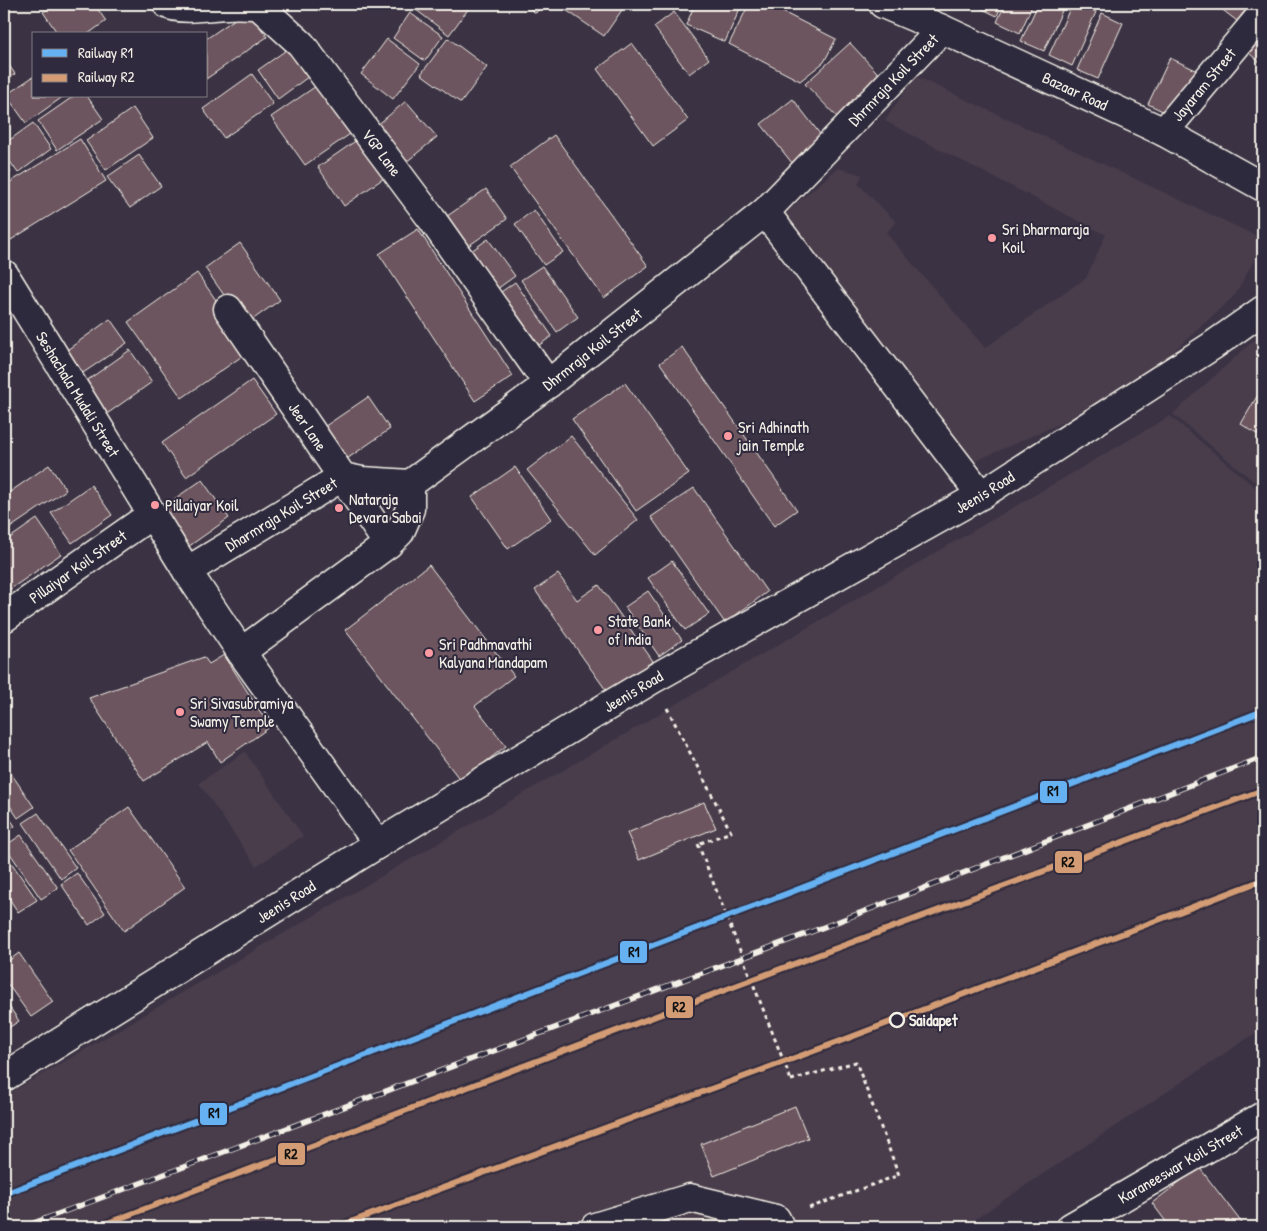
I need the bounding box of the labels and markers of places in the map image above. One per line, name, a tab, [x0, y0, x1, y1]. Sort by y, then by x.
place label: Sri Dharmaraja Koil	[1002, 218, 1089, 258]
marker: Sri Dharmaraja Koil	[986, 232, 998, 244]
place label: Sri Adhinath jain Temple	[736, 416, 809, 456]
marker: Sri Adhinath jain Temple	[722, 430, 734, 442]
place label: Nataraja Devara Sabai	[349, 488, 422, 528]
place label: Pillaiyar Koil	[165, 494, 239, 516]
marker: Pillaiyar Koil	[149, 499, 161, 511]
marker: Nataraja Devara Sabai	[333, 502, 345, 514]
place label: State Bank of India	[608, 610, 671, 650]
marker: State Bank of India	[592, 624, 604, 636]
place label: Sri Padhmavathi Kalyana Mandapam	[439, 633, 548, 673]
marker: Sri Padhmavathi Kalyana Mandapam	[423, 647, 435, 659]
place label: Sri Sivasubramiya Swamy Temple	[190, 692, 293, 732]
marker: Sri Sivasubramiya Swamy Temple	[174, 706, 186, 718]
place label: Saidapet	[909, 1009, 958, 1032]
marker: Saidapet	[889, 1012, 905, 1028]

